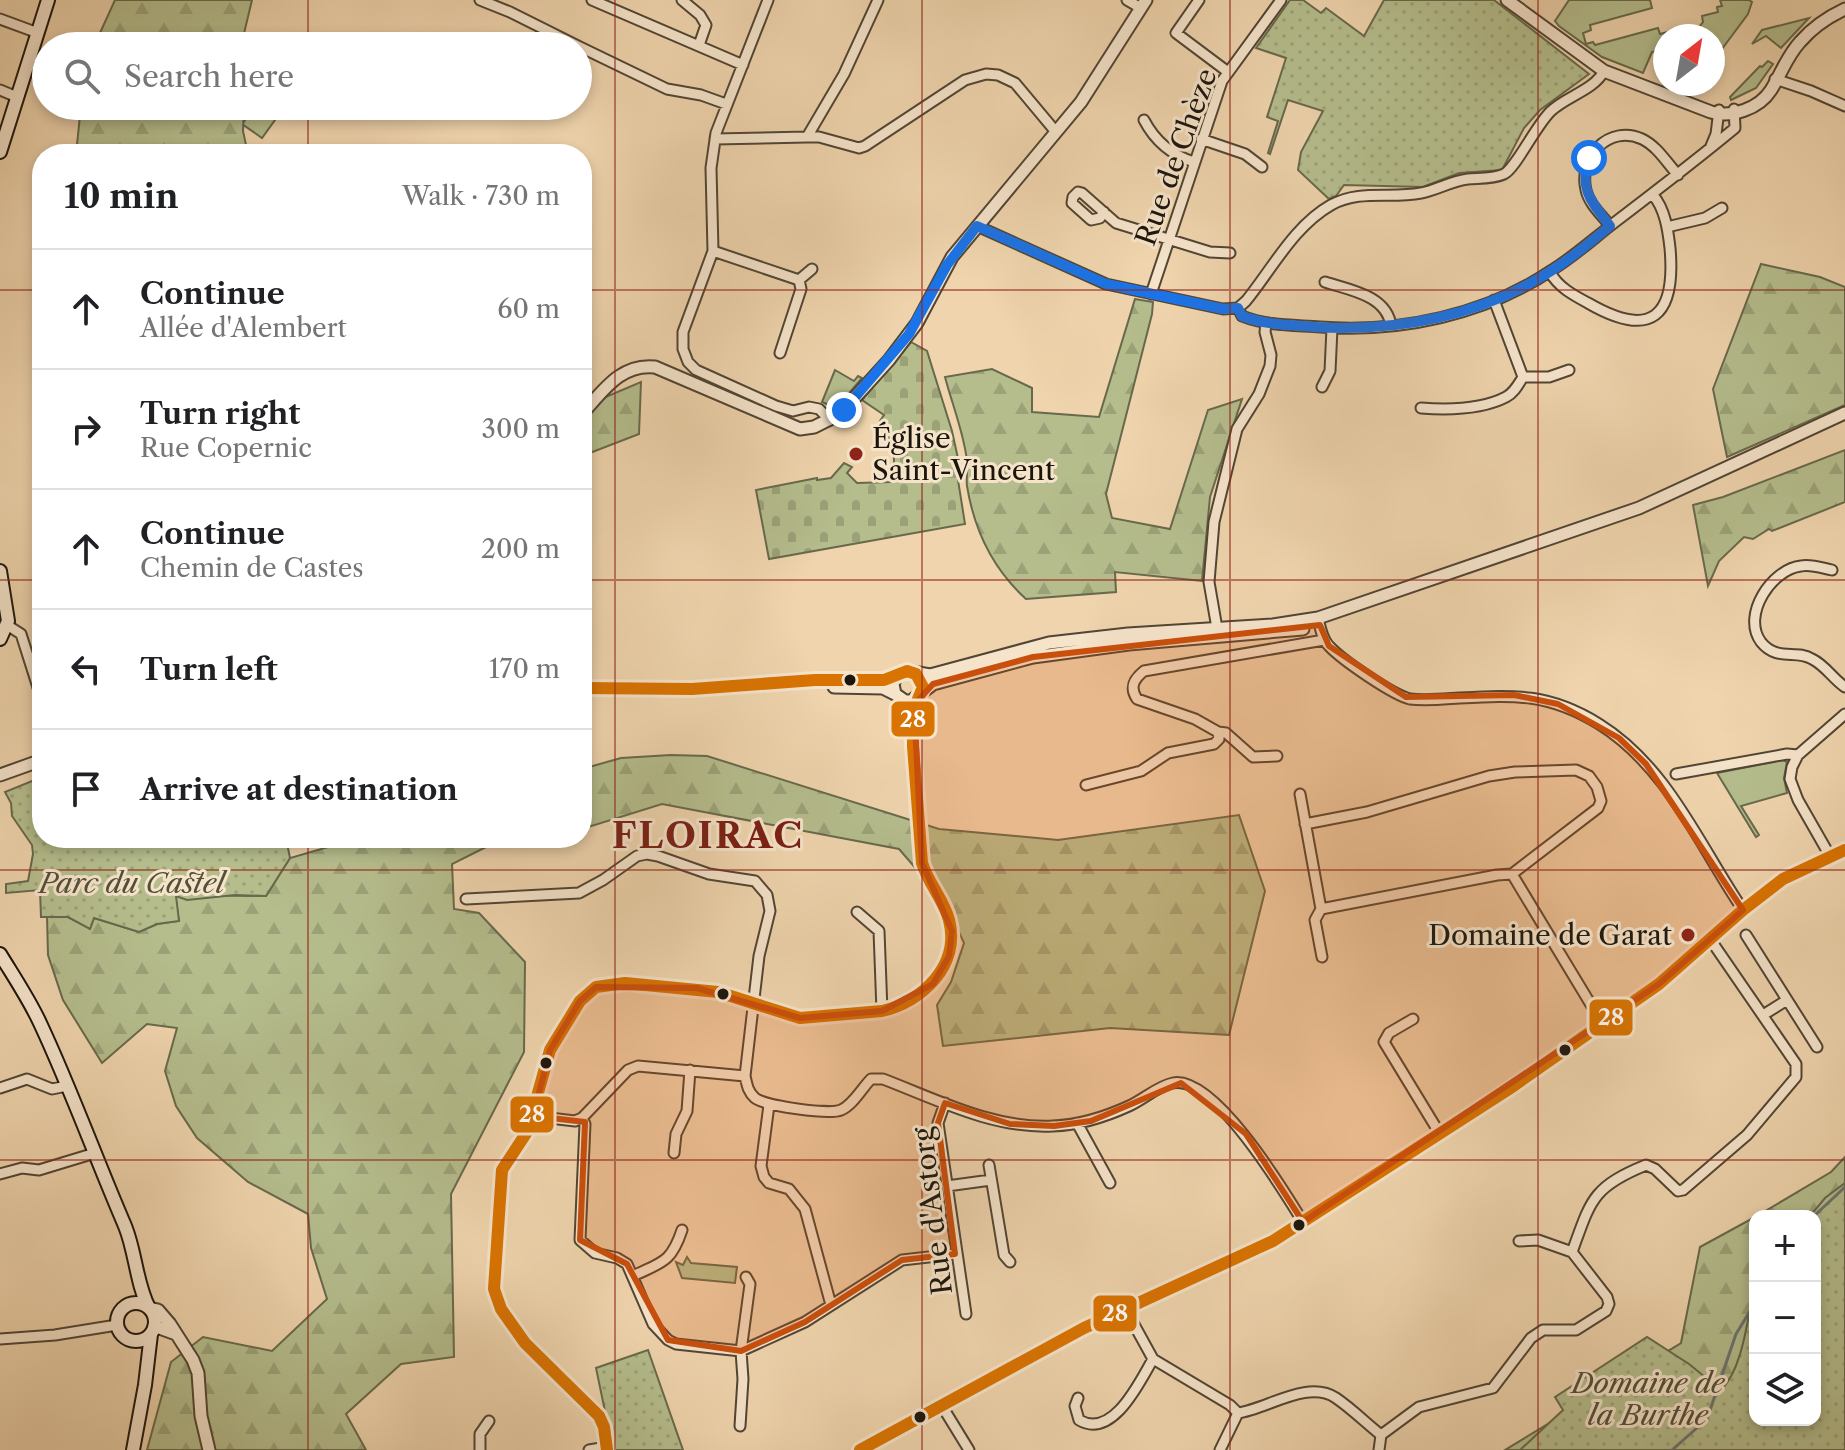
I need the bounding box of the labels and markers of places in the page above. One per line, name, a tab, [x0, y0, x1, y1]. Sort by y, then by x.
place label: Église Saint-Vincent	[872, 421, 1055, 487]
marker: Église Saint-Vincent	[847, 445, 865, 463]
unlabelled marker	[842, 672, 858, 688]
place label: Domaine de Garat	[1428, 918, 1672, 952]
marker: Domaine de Garat	[1679, 926, 1697, 944]
unlabelled marker	[715, 986, 731, 1002]
unlabelled marker	[1557, 1042, 1573, 1058]
unlabelled marker	[538, 1055, 554, 1071]
unlabelled marker	[1291, 1217, 1307, 1233]
unlabelled marker	[912, 1409, 928, 1425]

